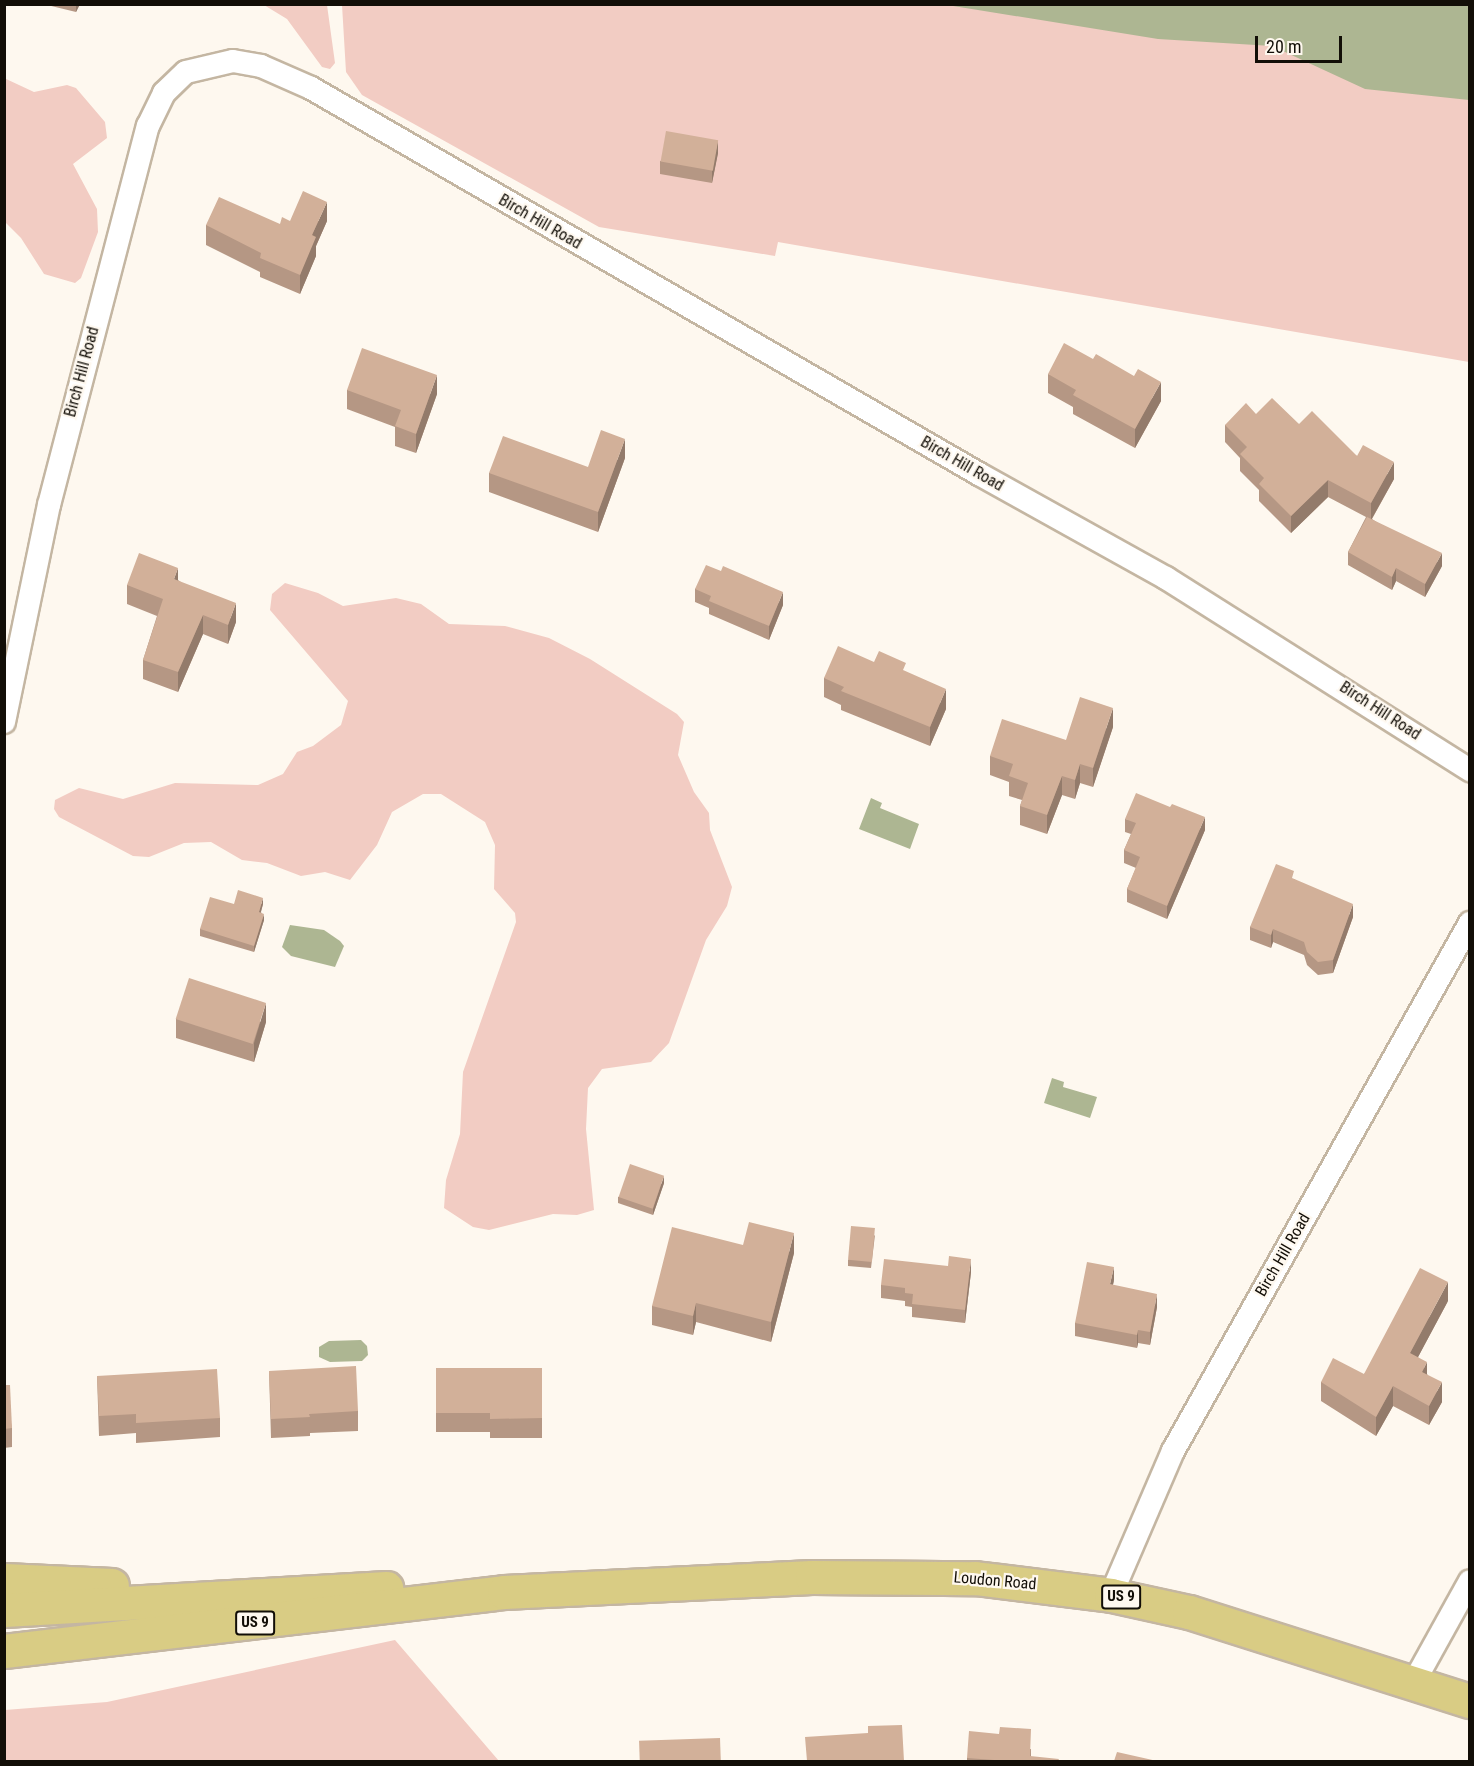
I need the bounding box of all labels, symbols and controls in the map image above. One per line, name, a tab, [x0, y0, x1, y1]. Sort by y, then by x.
scale bar	[1258, 24, 1345, 62]
text: 20 m	[1266, 36, 1301, 57]
street label: Birch Hill Road	[495, 191, 585, 253]
street label: Birch Hill Road	[61, 325, 103, 419]
street label: Birch Hill Road	[917, 433, 1007, 495]
street label: Birch Hill Road	[1336, 678, 1424, 744]
street label: Birch Hill Road	[1252, 1210, 1314, 1300]
street label: Loudon Road	[953, 1568, 1037, 1594]
road number: US 9	[1100, 1585, 1142, 1609]
road number: US 9	[234, 1611, 276, 1635]

